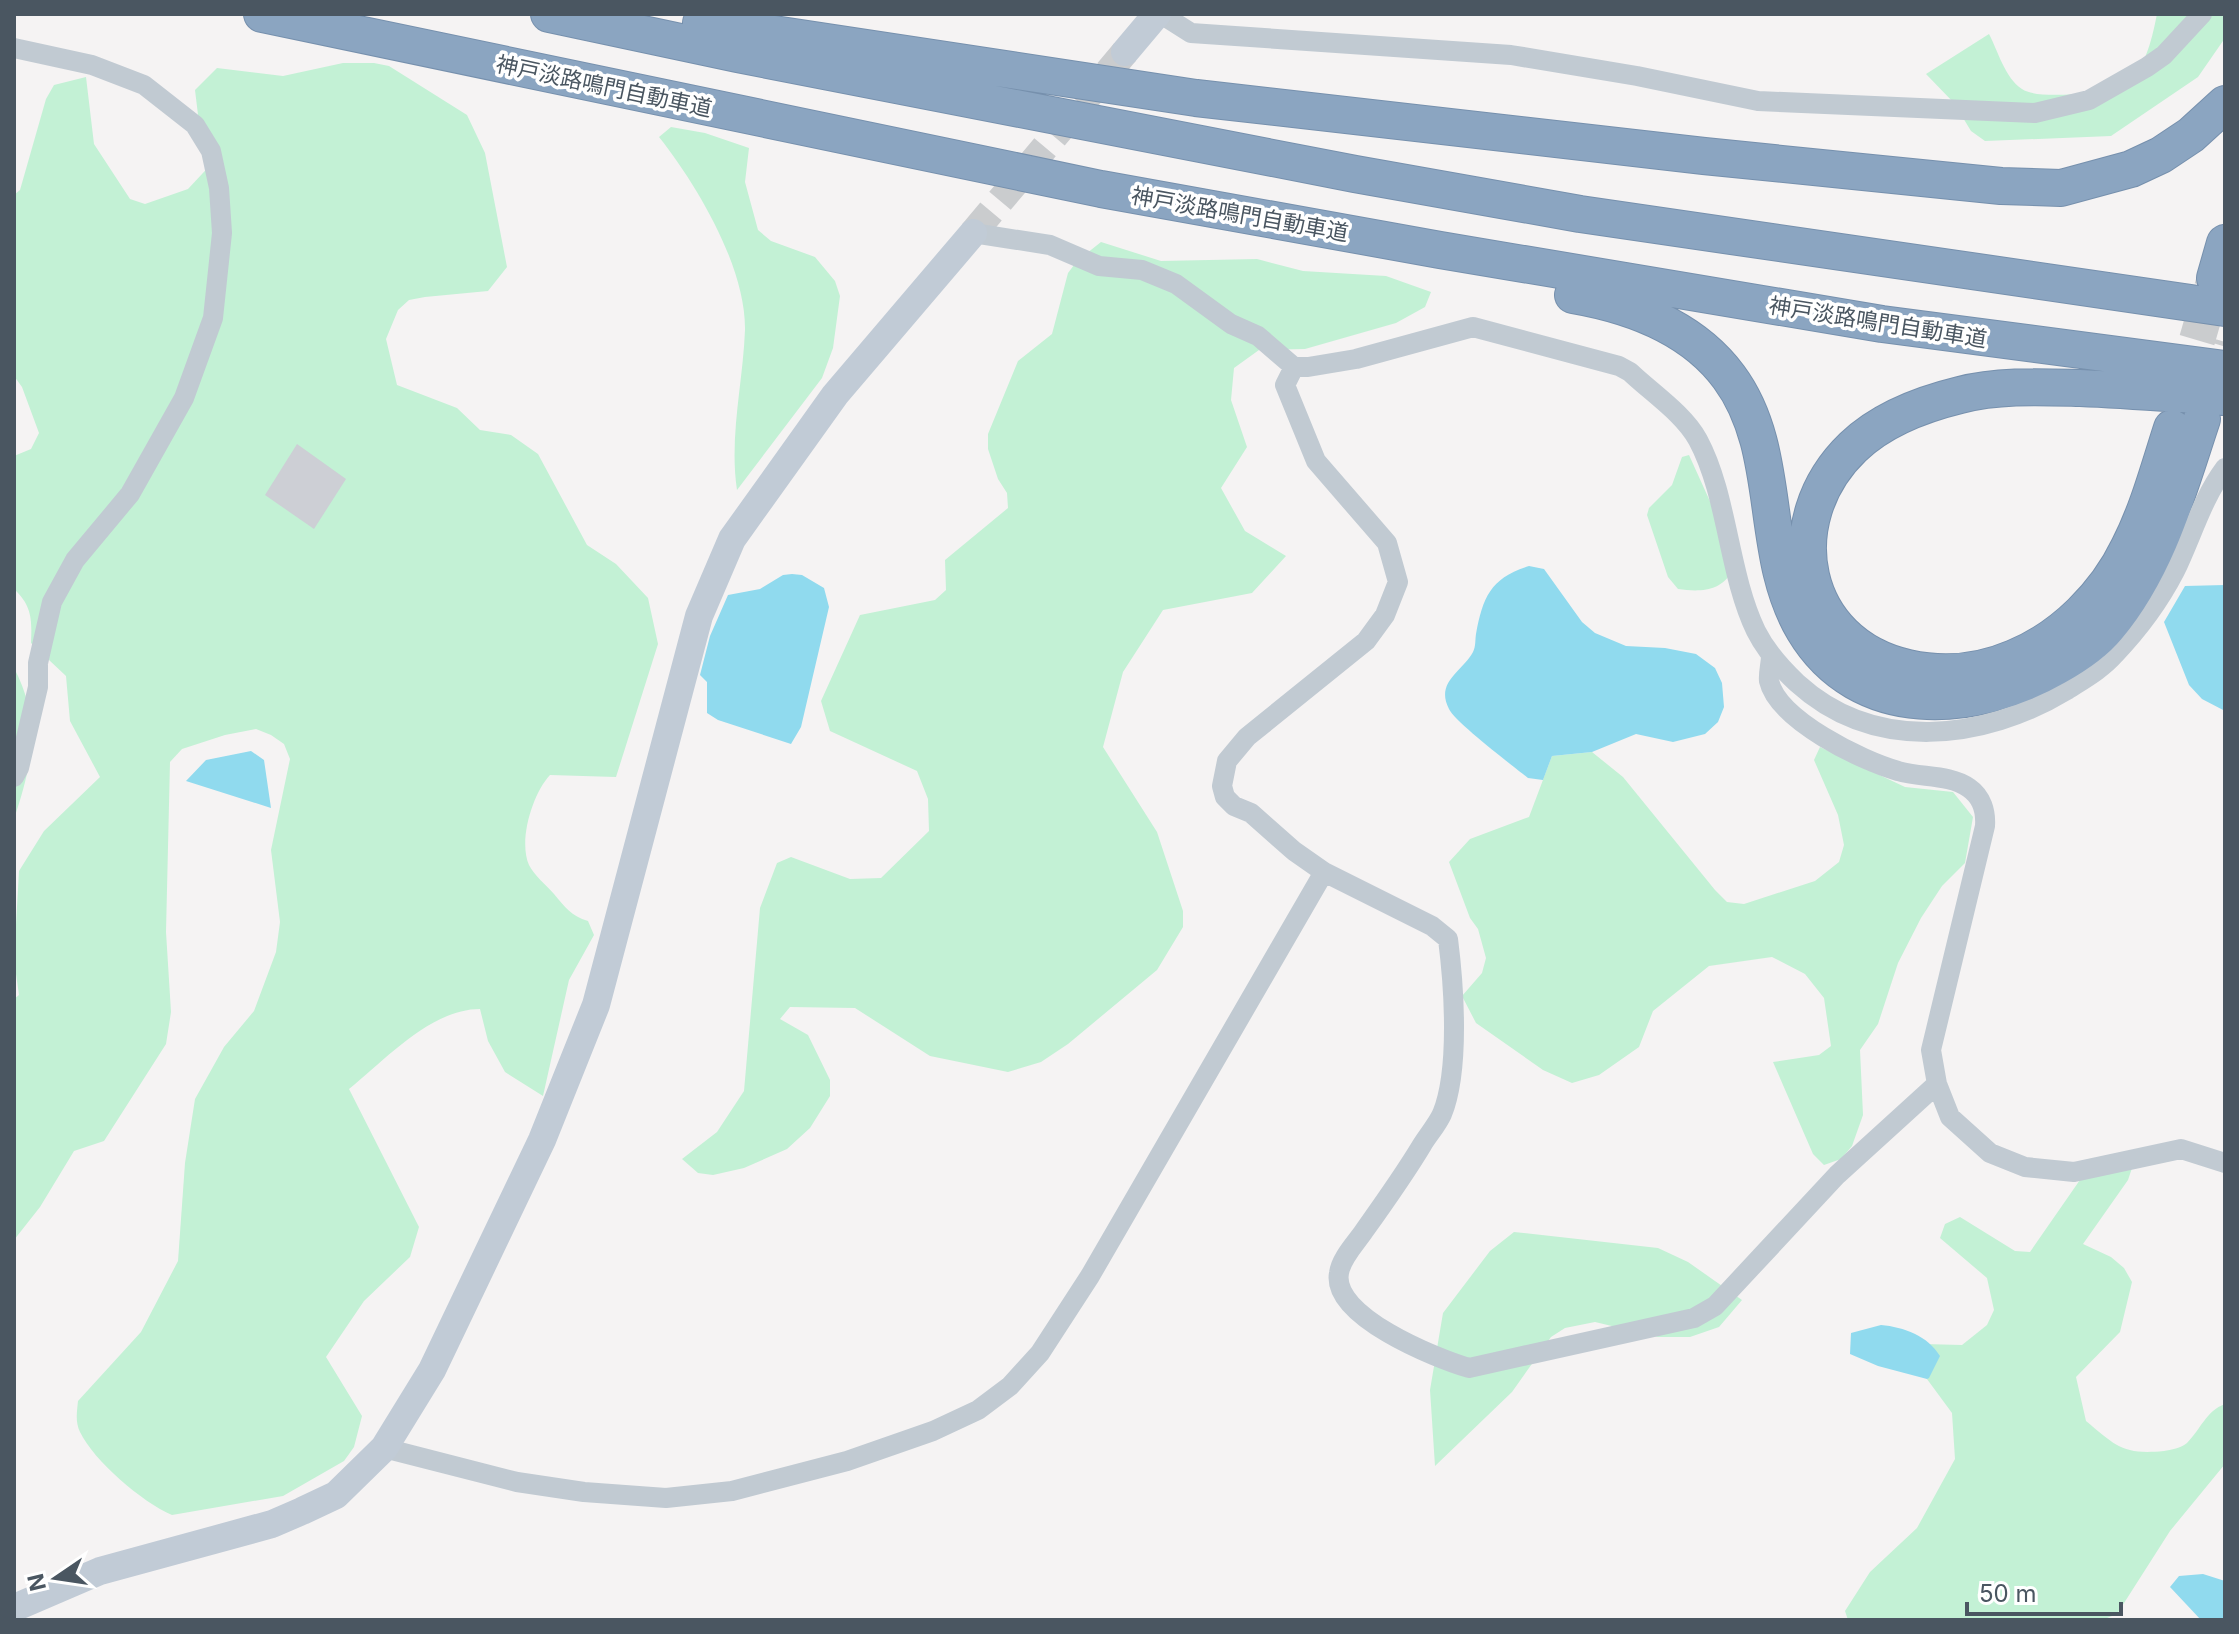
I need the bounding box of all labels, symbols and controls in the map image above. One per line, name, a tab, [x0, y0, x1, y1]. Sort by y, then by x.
street label: 神戸淡路鳴門自動車道	[494, 50, 714, 122]
street label: 神戸淡路鳴門自動車道	[1129, 182, 1351, 246]
street label: 神戸淡路鳴門自動車道	[1767, 292, 1989, 352]
north arrow	[16, 1538, 96, 1618]
scale bar	[1967, 1566, 2121, 1616]
text: N	[22, 1571, 51, 1594]
text: 50 m	[1979, 1579, 2037, 1608]

